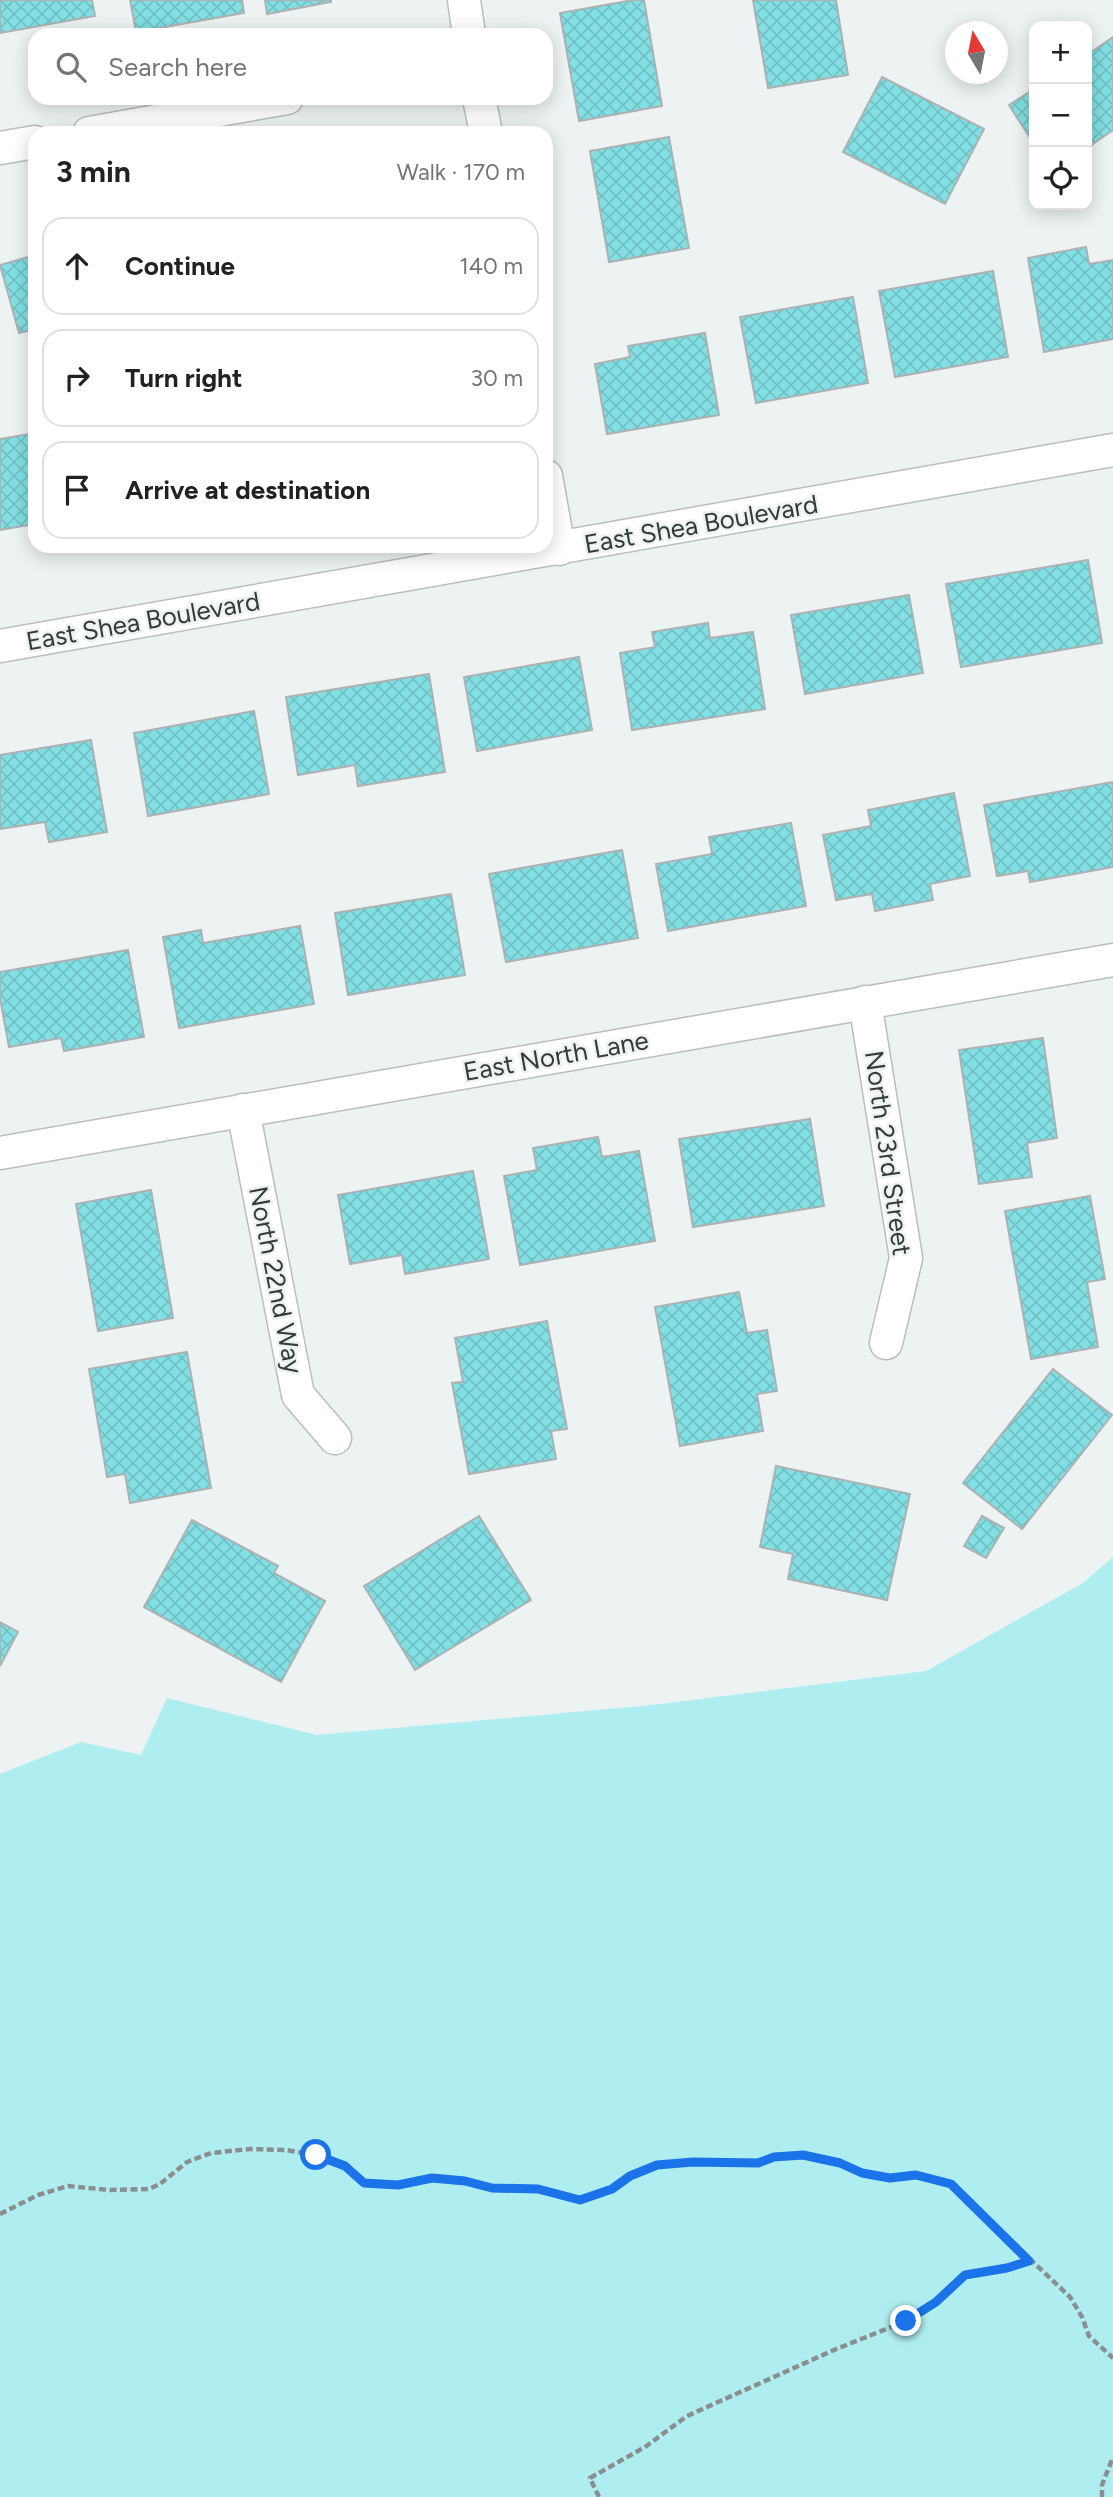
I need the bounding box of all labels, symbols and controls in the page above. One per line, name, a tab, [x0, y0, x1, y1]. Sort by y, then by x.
north arrow	[945, 21, 1008, 84]
map controls	[1029, 21, 1092, 210]
button: +	[1029, 21, 1092, 84]
search box	[28, 28, 553, 105]
icon: search	[52, 48, 90, 86]
text: Search here	[108, 51, 247, 83]
button: −	[1029, 84, 1092, 147]
button: locate	[1029, 147, 1092, 210]
text: 3 min	[56, 153, 131, 190]
text: Walk · 170 m	[397, 158, 525, 186]
icon: ahead	[58, 247, 96, 285]
text: Continue	[125, 250, 235, 282]
text: 140 m	[459, 252, 523, 280]
icon: right	[58, 359, 96, 397]
text: Turn right	[125, 362, 242, 394]
text: 30 m	[470, 364, 523, 392]
icon: arrive	[58, 471, 96, 509]
text: Arrive at destination	[125, 474, 370, 506]
street label: East Shea Boulevard	[582, 488, 820, 560]
street label: East Shea Boulevard	[24, 585, 262, 657]
street label: East North Lane	[461, 1024, 651, 1088]
street label: North 23rd Street	[858, 1048, 918, 1258]
street label: North 22nd Way	[242, 1183, 310, 1377]
route start	[300, 2139, 331, 2170]
route end	[890, 2305, 921, 2336]

